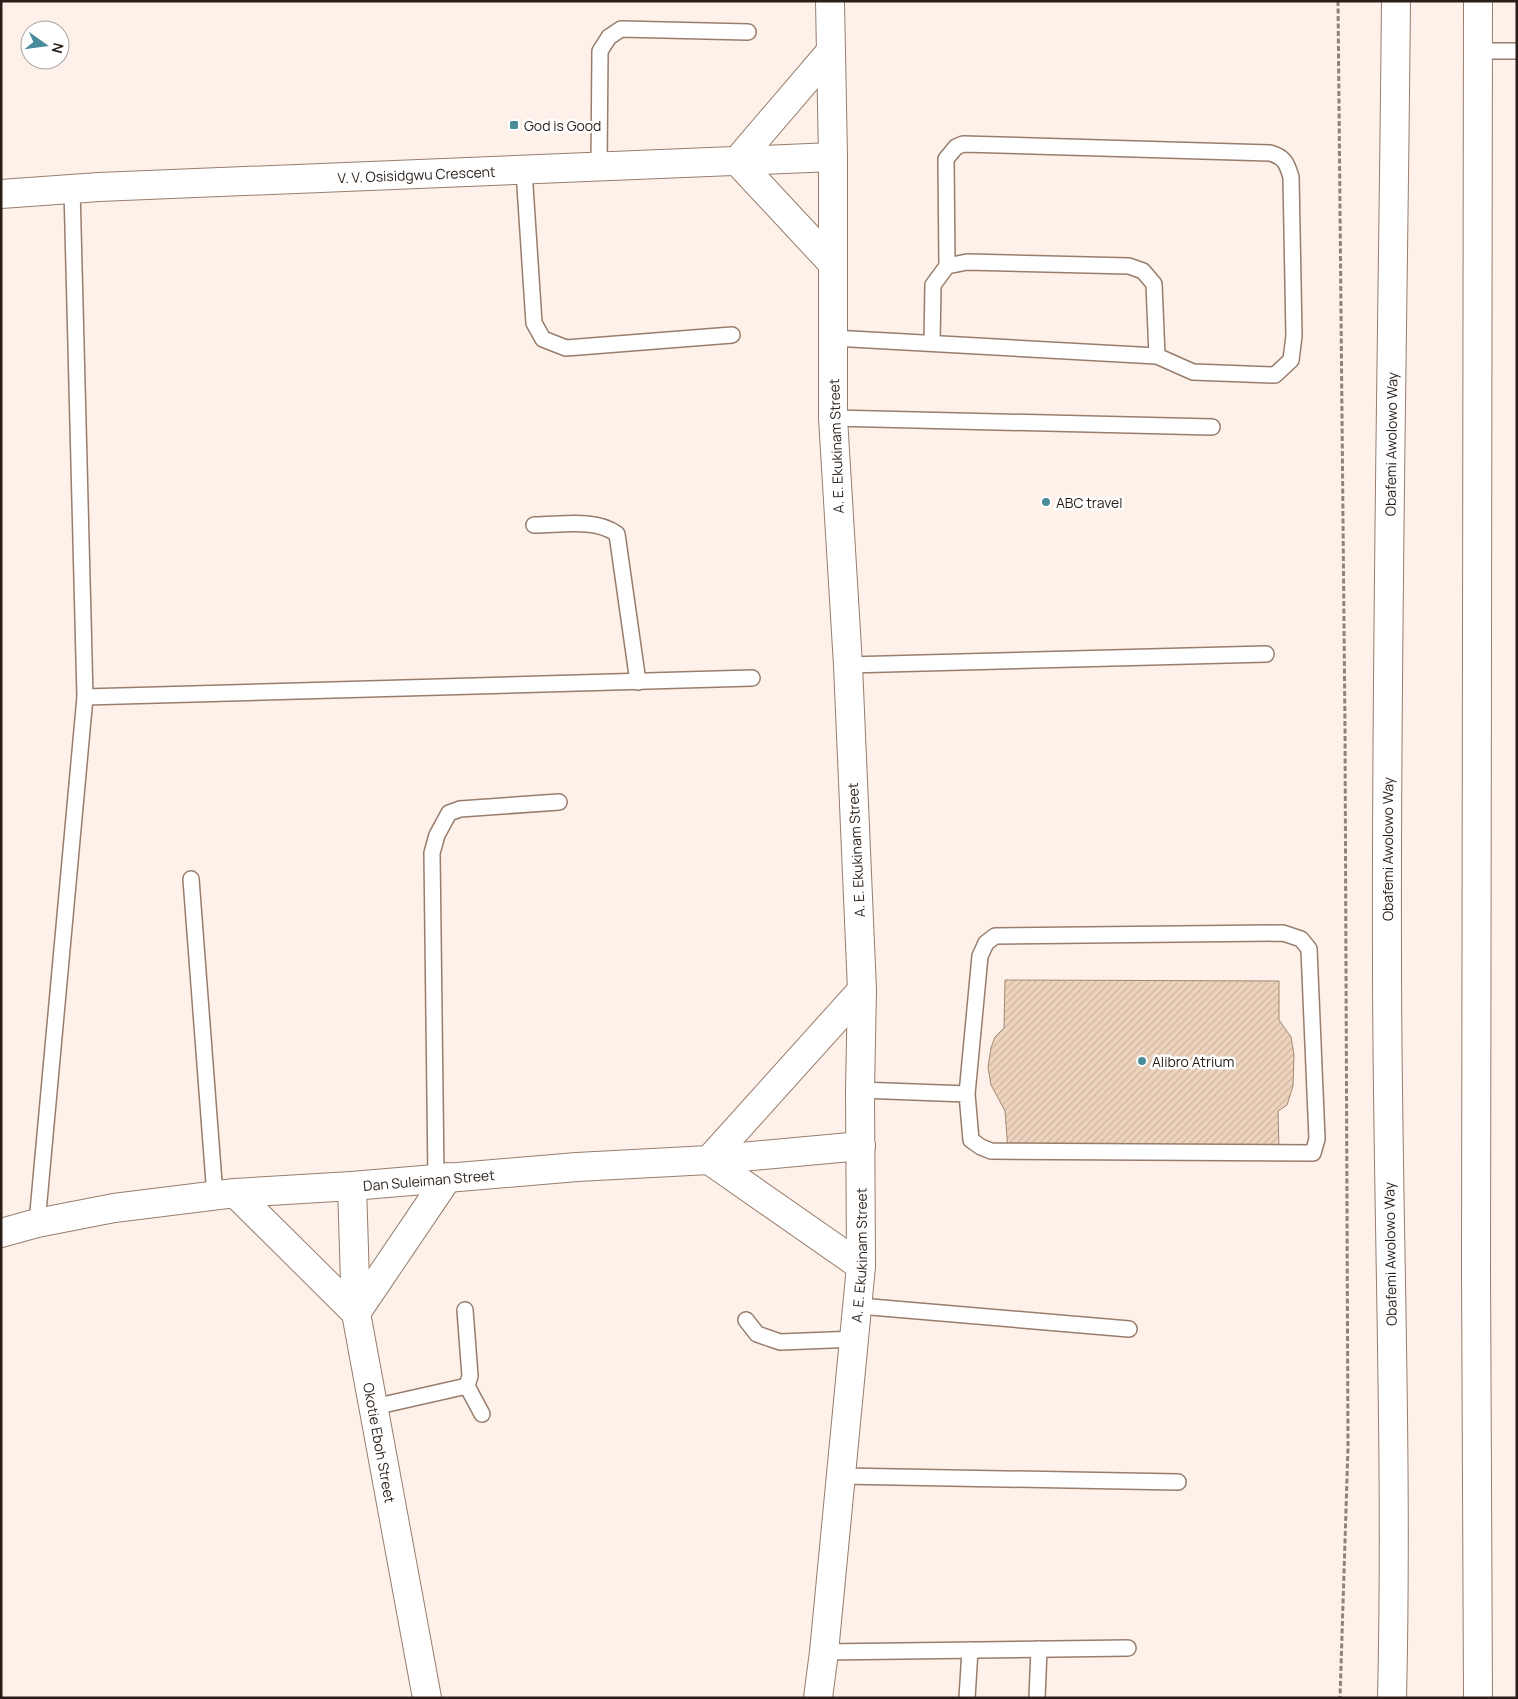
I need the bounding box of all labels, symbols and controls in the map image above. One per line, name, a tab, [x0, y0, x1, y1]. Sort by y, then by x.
north arrow	[20, 20, 70, 70]
text: N	[48, 41, 69, 55]
place label: God is Good	[524, 116, 601, 135]
marker: God is Good	[508, 119, 520, 131]
street label: V. V. Osisidgwu Crescent	[337, 161, 496, 187]
street label: Obafemi Awolowo Way	[1380, 371, 1401, 516]
street label: A. E. Ekukinam Street	[824, 378, 848, 514]
place label: ABC travel	[1056, 493, 1122, 512]
marker: ABC travel	[1040, 496, 1052, 508]
street label: Obafemi Awolowo Way	[1377, 776, 1397, 921]
street label: A. E. Ekukinam Street	[843, 782, 869, 918]
place label: Alibro Atrium	[1152, 1052, 1235, 1071]
marker: Alibro Atrium	[1136, 1055, 1148, 1067]
street label: Dan Suleiman Street	[362, 1164, 496, 1195]
street label: Obafemi Awolowo Way	[1379, 1181, 1401, 1326]
street label: A. E. Ekukinam Street	[846, 1187, 871, 1323]
street label: Okotie Eboh Street	[360, 1381, 400, 1505]

